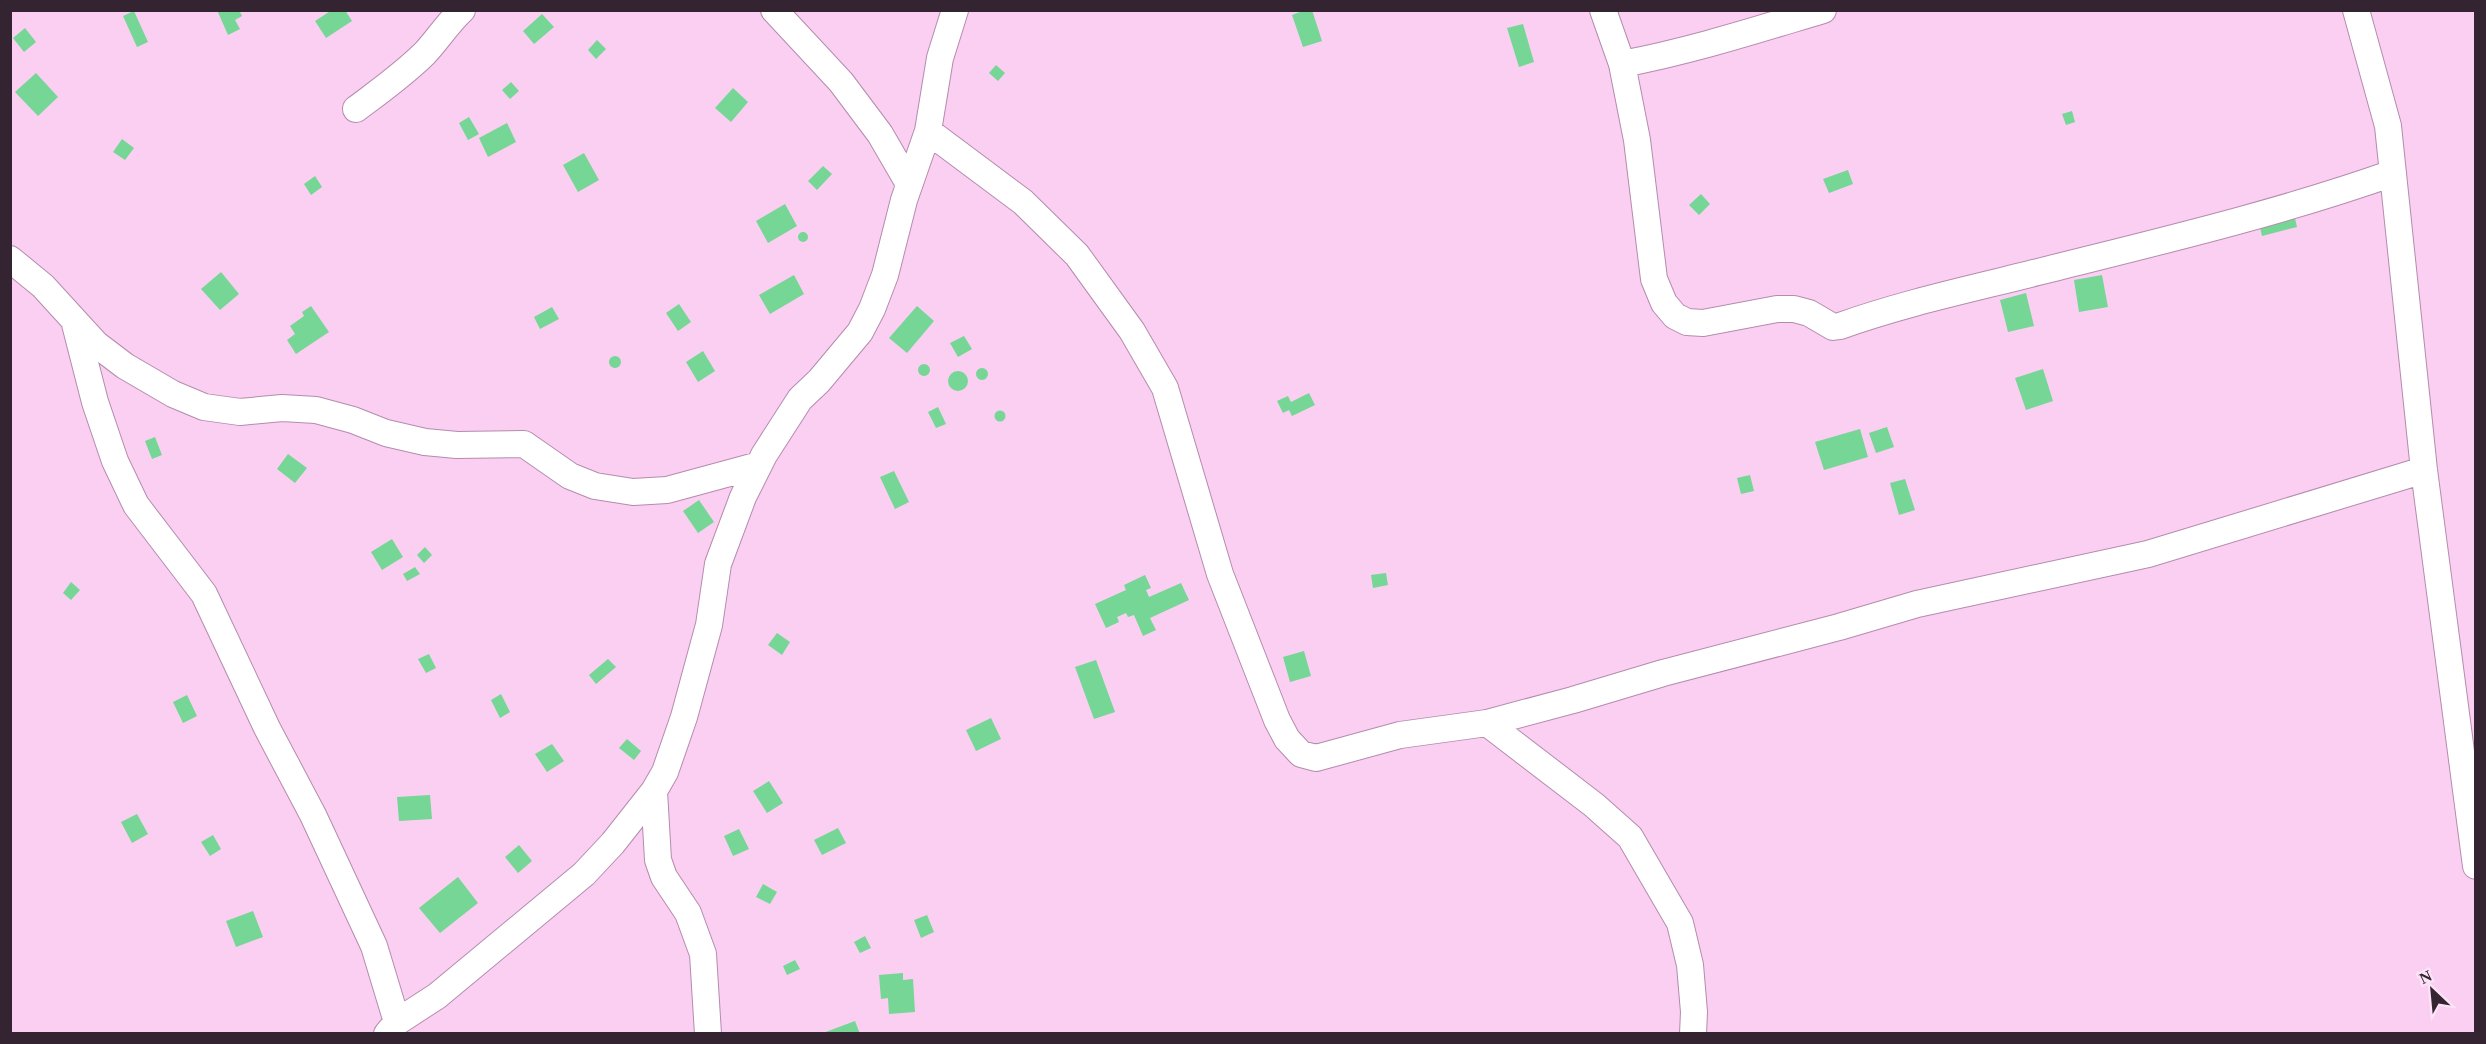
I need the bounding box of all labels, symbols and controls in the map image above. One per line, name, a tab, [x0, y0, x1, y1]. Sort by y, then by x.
north arrow	[2402, 960, 2462, 1020]
text: N	[2417, 967, 2435, 987]

